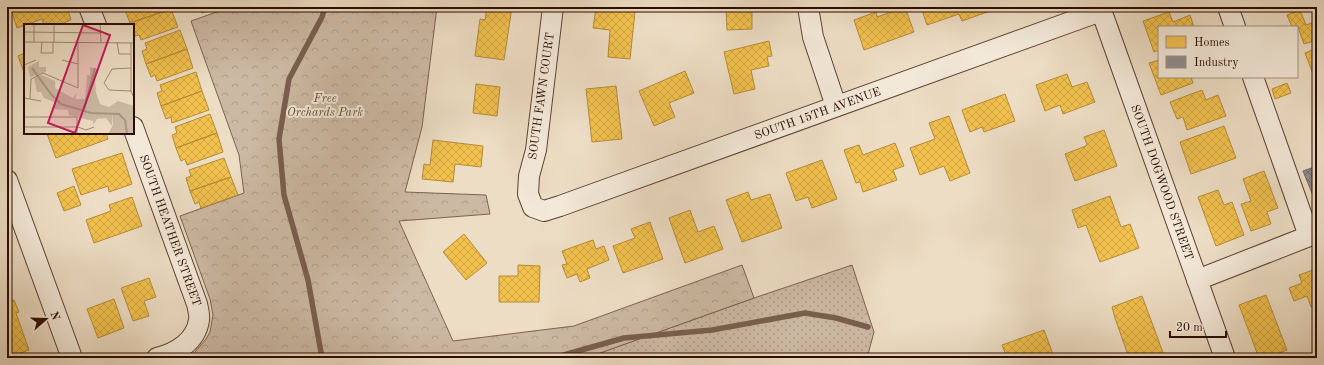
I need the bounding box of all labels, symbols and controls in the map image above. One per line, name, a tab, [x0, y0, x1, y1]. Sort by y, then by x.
inset map	[24, 24, 134, 134]
legend	[1158, 26, 1298, 78]
street label: SOUTH FAWN COURT	[527, 32, 557, 161]
text: Homes	[1194, 37, 1230, 49]
text: Industry	[1194, 57, 1239, 69]
street label: SOUTH 15TH AVENUE	[753, 86, 883, 142]
park label: Free Orchards Park	[287, 93, 363, 119]
street label: SOUTH DOGWOOD STREET	[1128, 103, 1195, 262]
street label: SOUTH HEATHER STREET	[137, 153, 202, 308]
north arrow	[26, 299, 66, 339]
text: N	[47, 310, 61, 322]
scale bar	[1170, 313, 1226, 339]
text: 20 m	[1176, 322, 1203, 334]

